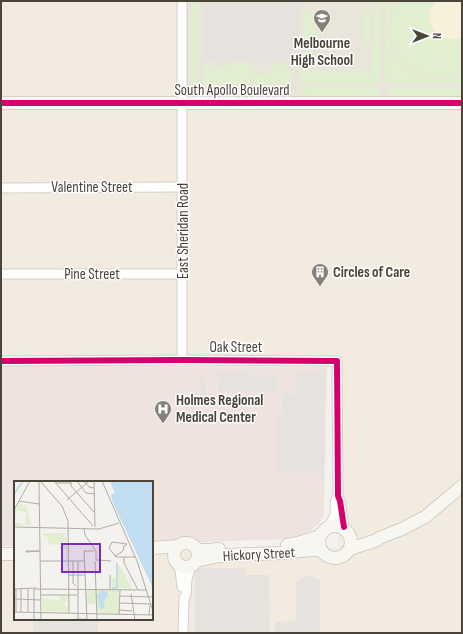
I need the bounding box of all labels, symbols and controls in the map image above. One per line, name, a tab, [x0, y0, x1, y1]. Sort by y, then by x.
school or university icon: Melbourne High School	[312, 8, 332, 33]
north arrow	[407, 16, 447, 56]
text: N	[430, 33, 443, 39]
place label: Melbourne High School	[291, 34, 353, 70]
street label: South Apollo Boulevard	[174, 81, 290, 100]
street label: Valentine Street	[51, 178, 133, 197]
street label: East Sheridan Road	[174, 183, 193, 279]
building icon: Circles of Care	[310, 262, 330, 287]
place label: Circles of Care	[333, 263, 410, 282]
street label: Pine Street	[64, 265, 120, 284]
street label: Oak Street	[210, 338, 263, 357]
place label: Holmes Regional Medical Center	[176, 391, 263, 427]
hospital icon: Holmes Regional Medical Center	[153, 399, 173, 424]
inset map	[14, 481, 153, 620]
street label: Hickory Street	[222, 543, 296, 566]

